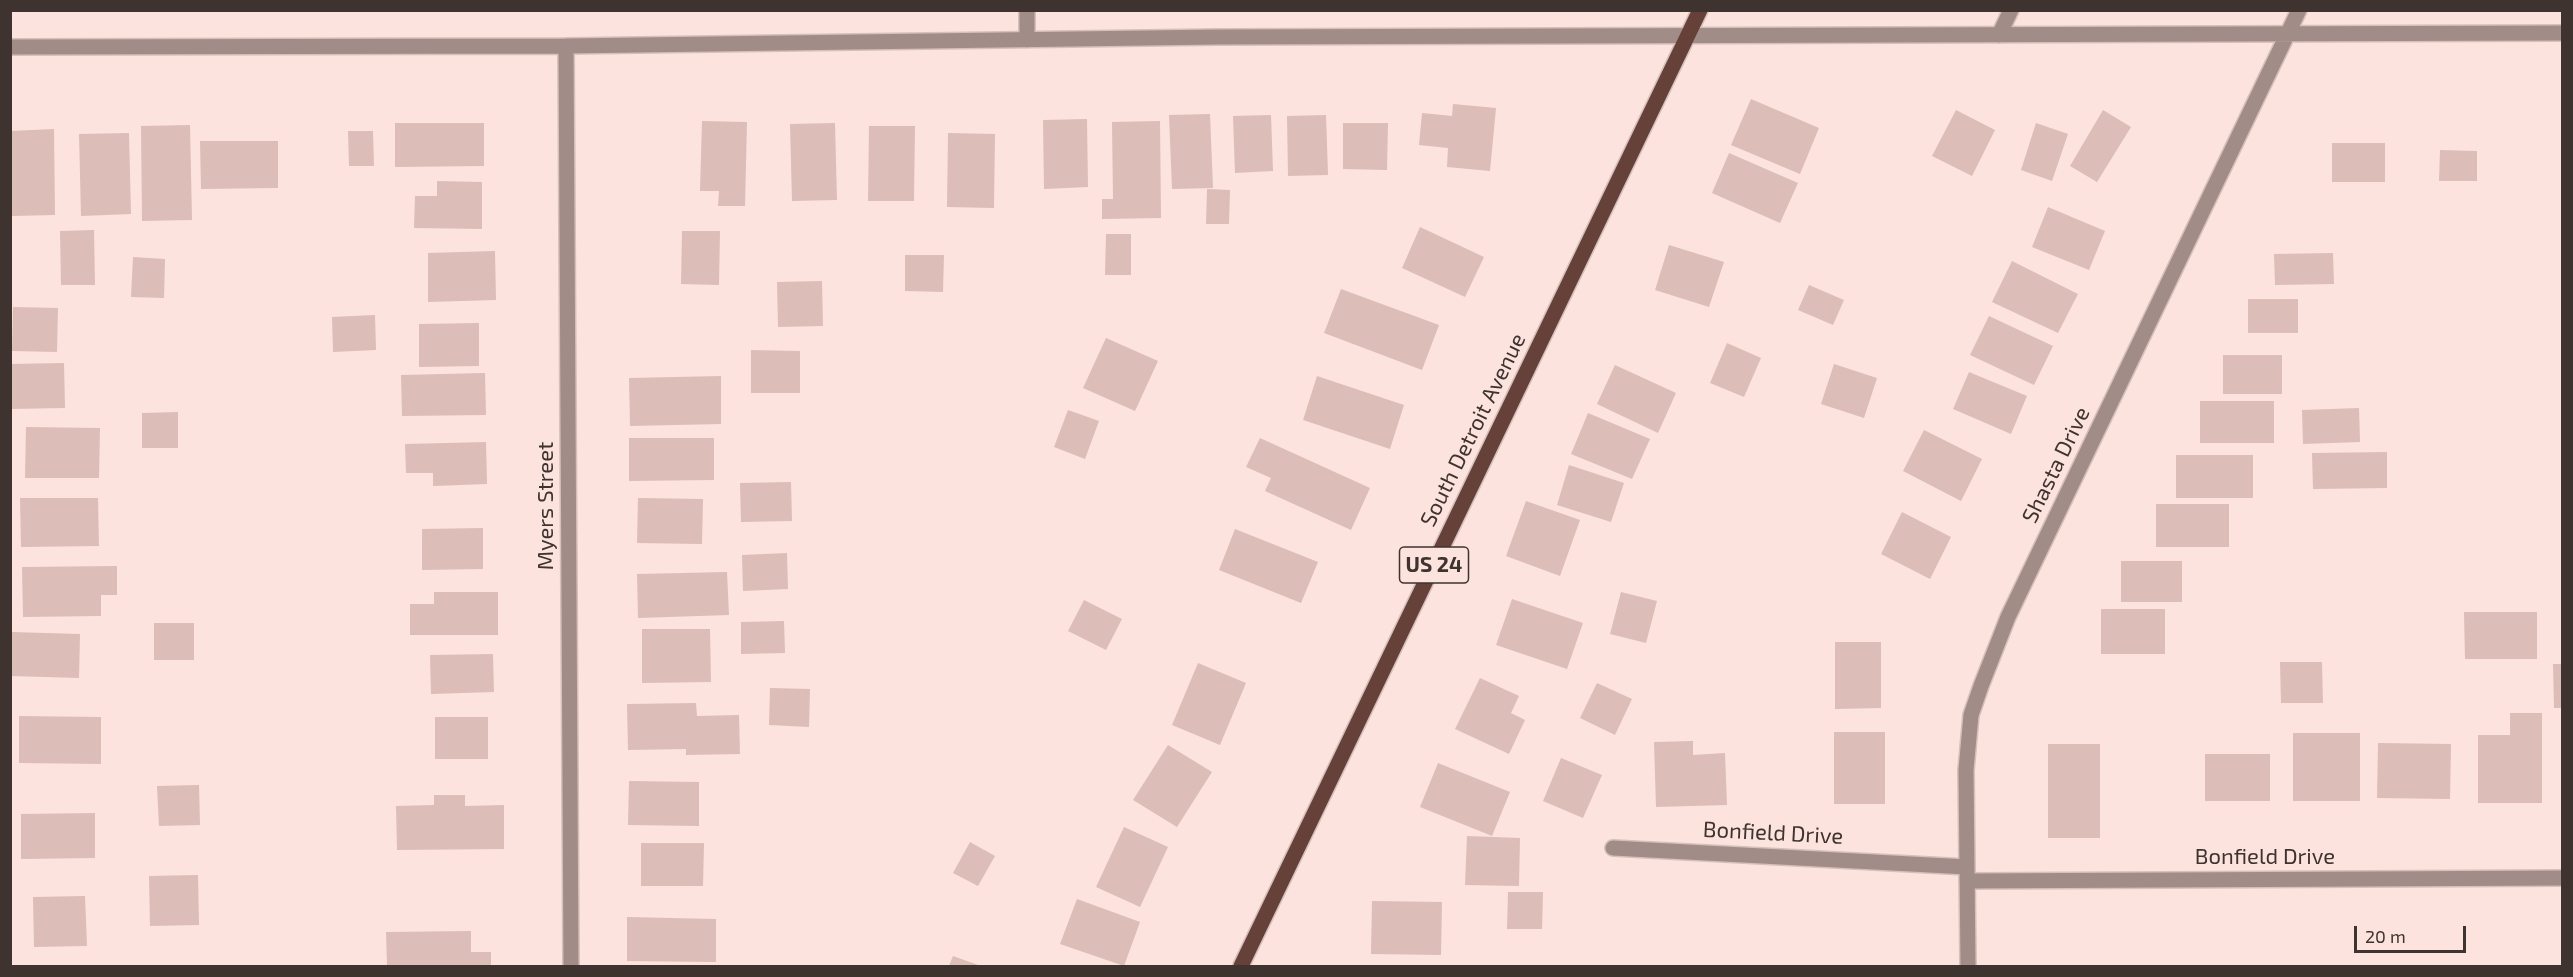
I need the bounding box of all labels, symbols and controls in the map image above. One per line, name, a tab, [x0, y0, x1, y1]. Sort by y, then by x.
street label: South Detroit Avenue	[1415, 329, 1531, 531]
street label: Shasta Drive	[2017, 403, 2095, 527]
street label: Myers Street	[533, 442, 559, 570]
road number: US 24	[1400, 547, 1468, 583]
street label: Bonfield Drive	[1702, 816, 1844, 850]
street label: Bonfield Drive	[2195, 844, 2335, 870]
scale bar	[2357, 914, 2470, 952]
text: 20 m	[2365, 925, 2406, 947]

